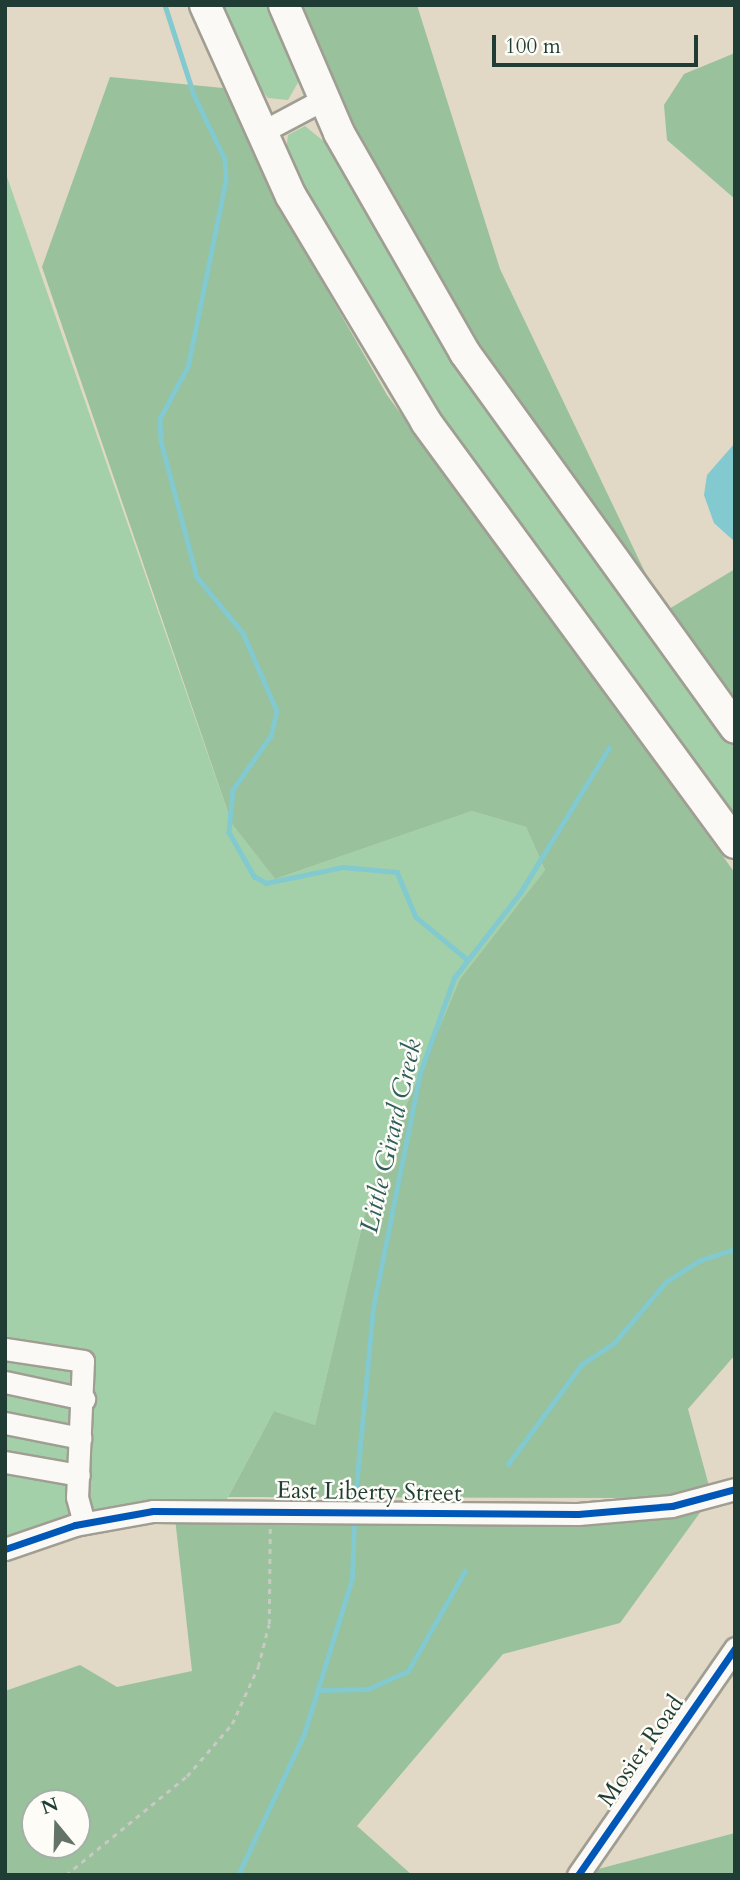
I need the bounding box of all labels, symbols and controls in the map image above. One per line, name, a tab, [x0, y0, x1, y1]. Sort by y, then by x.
scale bar	[495, 21, 702, 65]
text: 100 m	[505, 32, 561, 61]
water label: Little Girard Creek	[354, 1036, 428, 1236]
street label: East Liberty Street	[276, 1476, 462, 1508]
street label: Mosier Road	[592, 1690, 690, 1812]
north arrow	[21, 1789, 91, 1859]
text: N	[38, 1791, 62, 1821]

